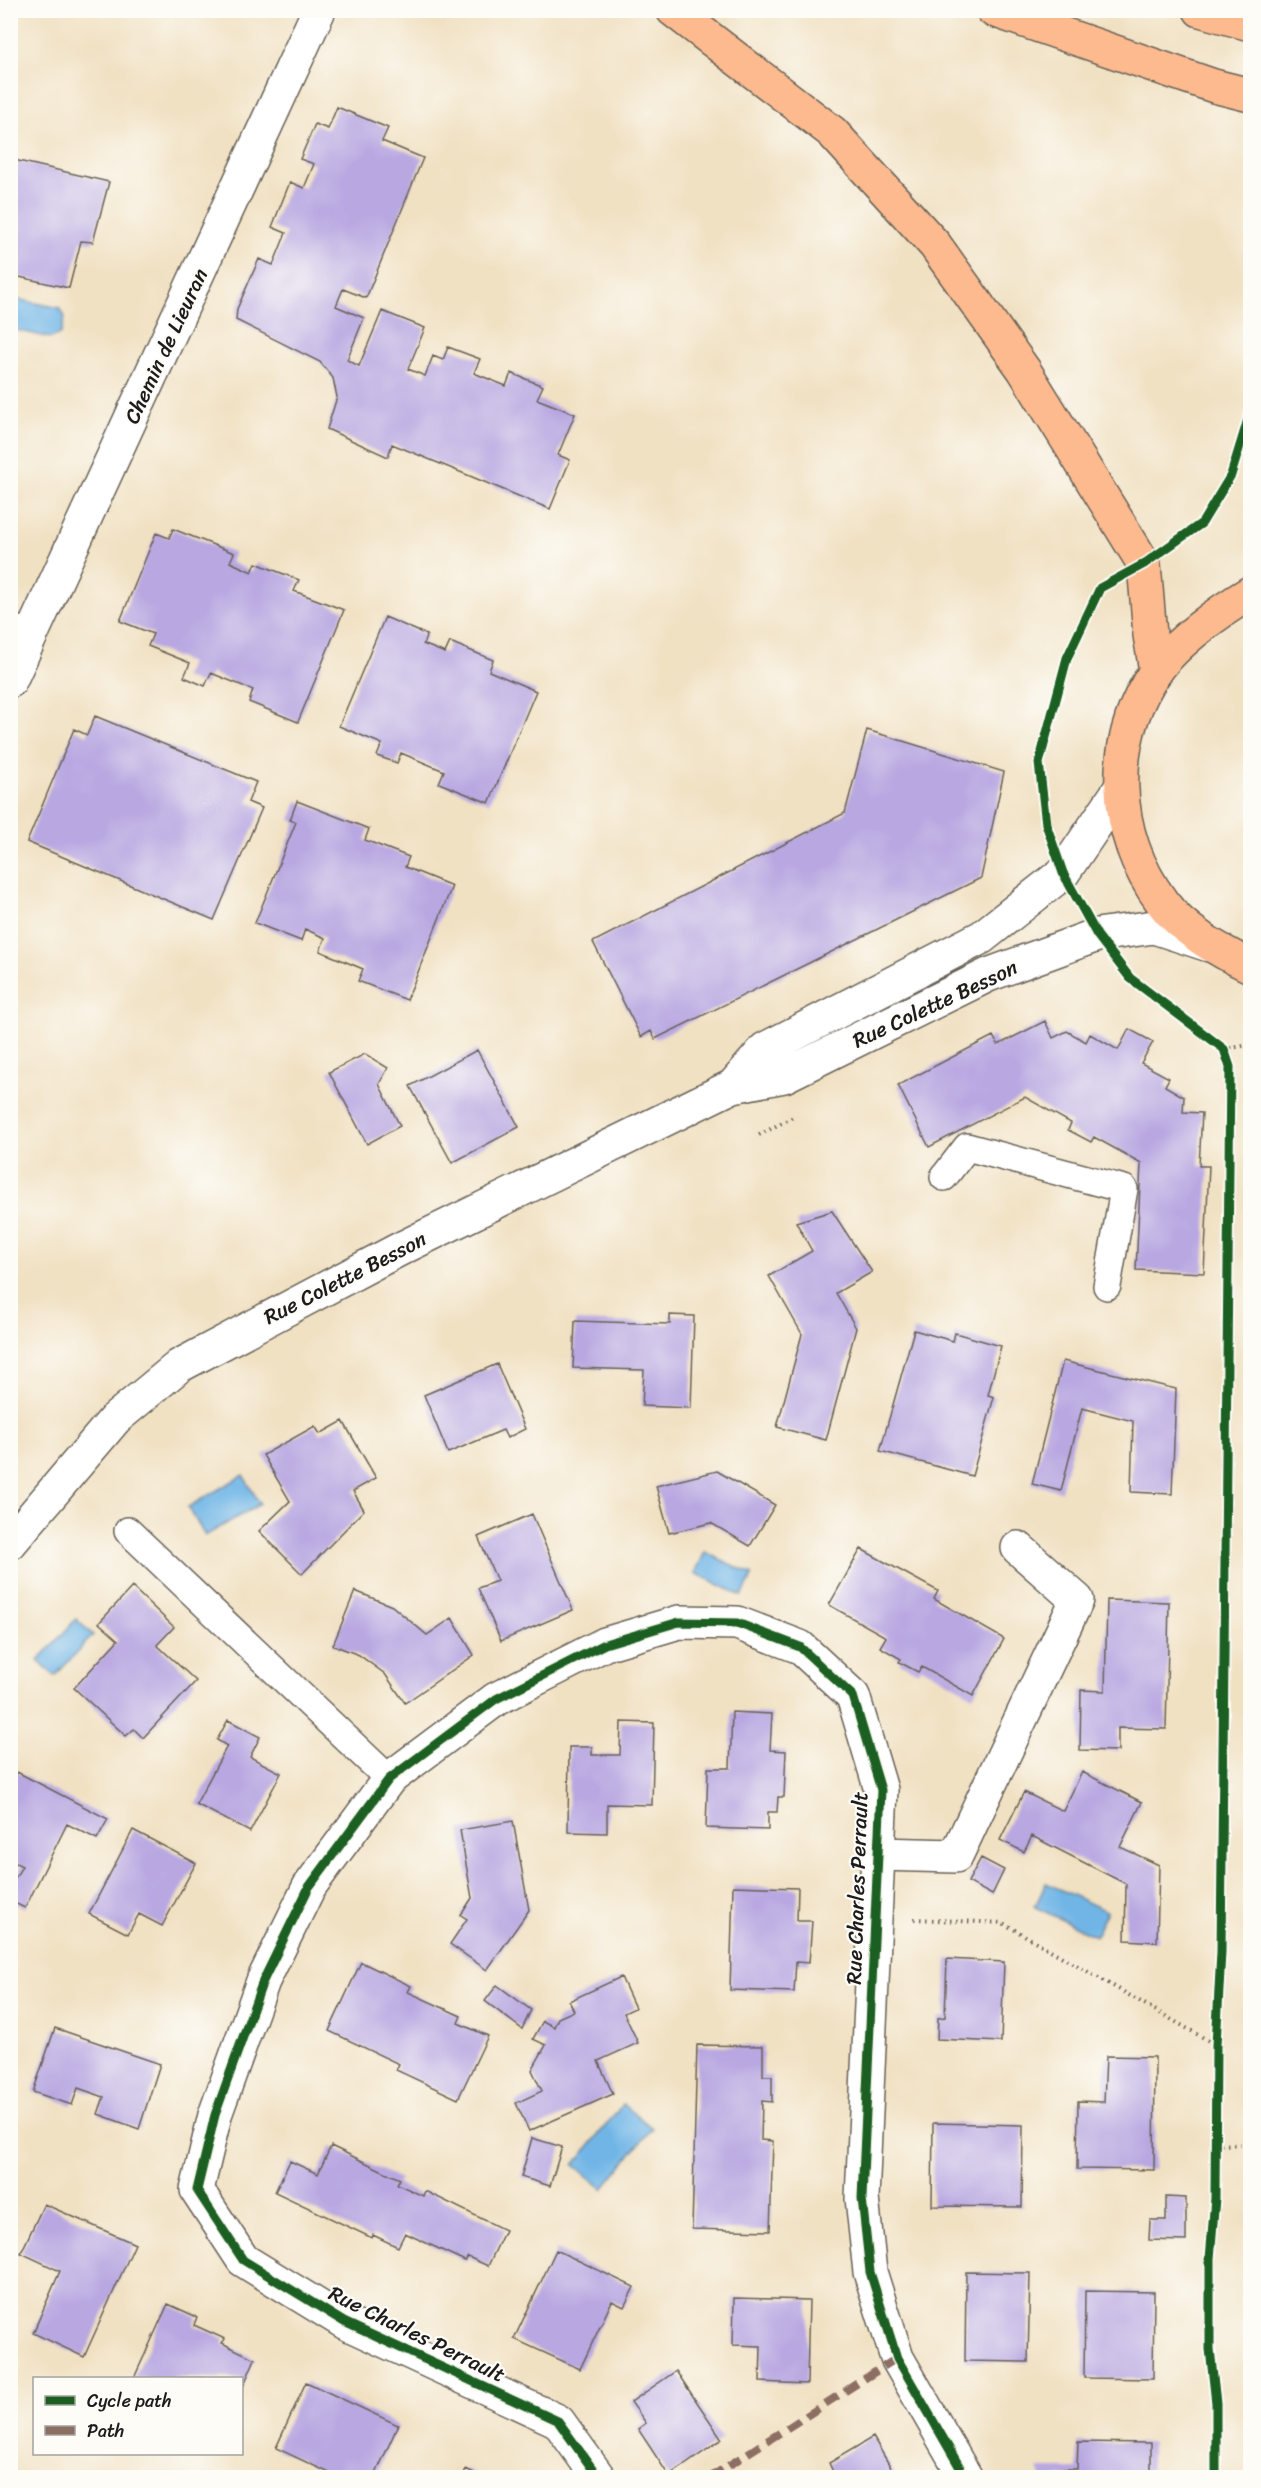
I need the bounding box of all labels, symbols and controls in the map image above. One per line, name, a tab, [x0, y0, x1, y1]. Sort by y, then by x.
street label: Chemin de Lieuran	[113, 262, 219, 430]
street label: Rue Colette Besson	[846, 949, 1024, 1059]
street label: Rue Colette Besson	[257, 1220, 433, 1336]
street label: Rue Charles Perrault	[835, 1791, 879, 1985]
street label: Rue Charles Perrault	[322, 2275, 512, 2393]
legend	[33, 2377, 243, 2455]
text: Cycle path	[87, 2385, 171, 2417]
text: Path	[87, 2415, 124, 2447]

